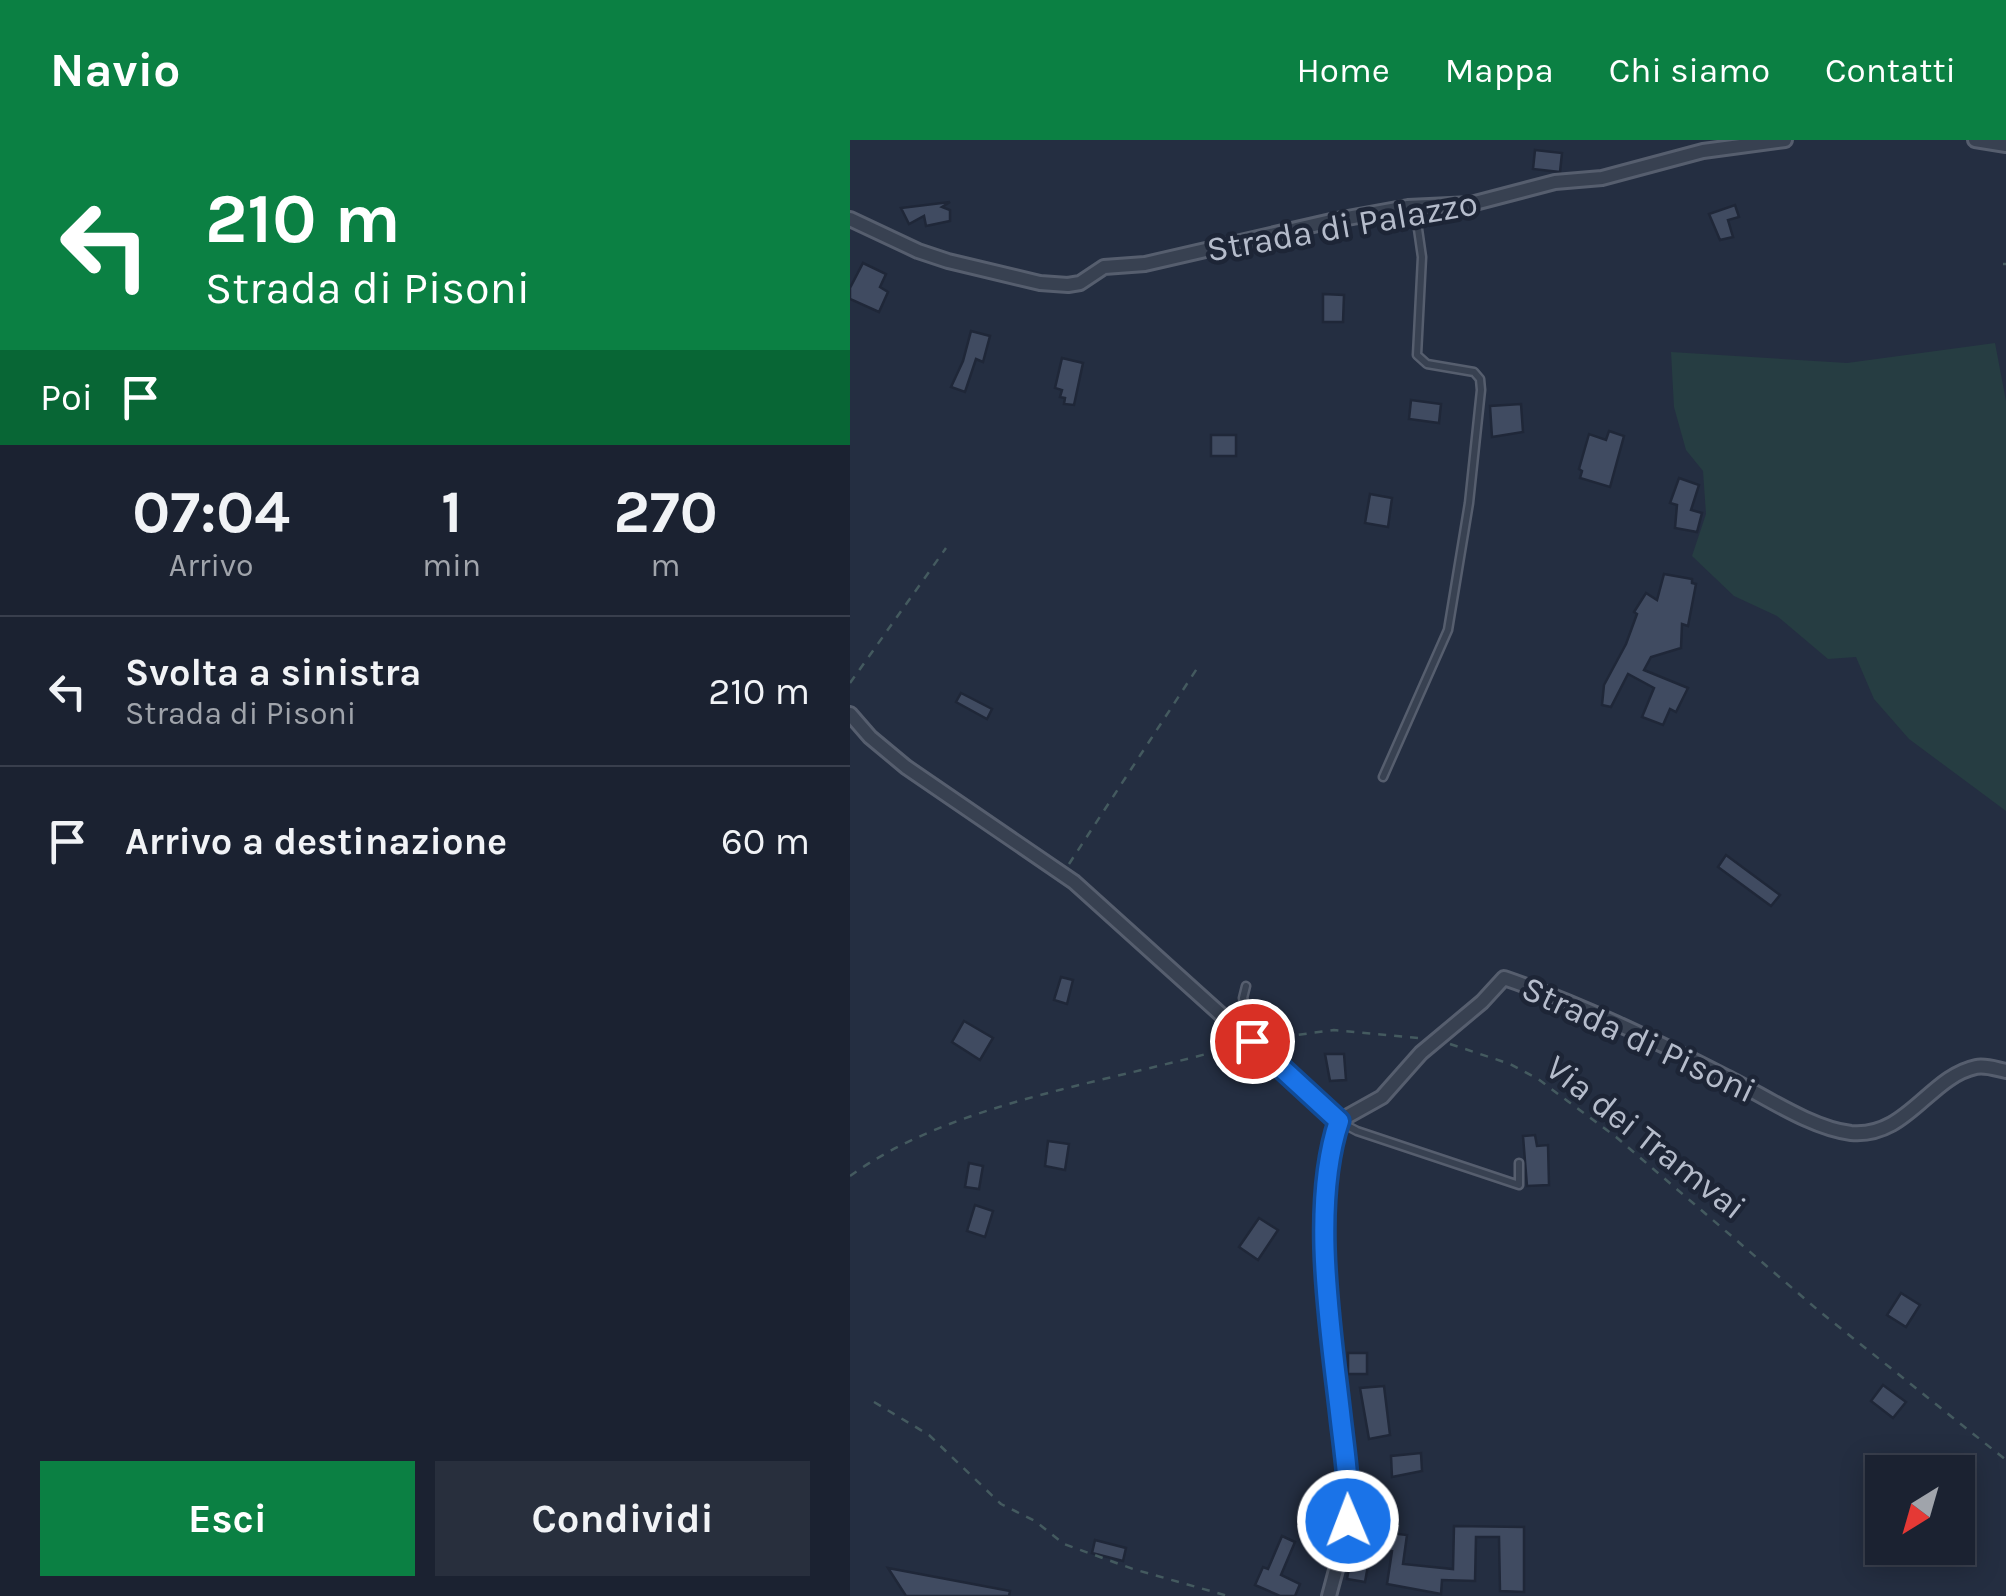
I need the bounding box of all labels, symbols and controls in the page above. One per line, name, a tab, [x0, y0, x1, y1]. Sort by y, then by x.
text: Navio	[50, 42, 180, 98]
text: Home	[1296, 50, 1390, 91]
text: Mappa	[1445, 50, 1554, 91]
text: Chi siamo	[1609, 50, 1770, 91]
text: Contatti	[1825, 50, 1956, 91]
text: 210 m	[205, 178, 401, 260]
icon: left	[40, 180, 170, 310]
street label: Strada di Palazzo	[1204, 183, 1481, 270]
text: Strada di Pisoni	[205, 262, 530, 314]
icon: arrive	[113, 370, 168, 425]
text: Poi	[40, 375, 93, 420]
text: 07:04	[132, 477, 290, 547]
text: 1	[441, 477, 462, 547]
text: 270	[614, 477, 718, 547]
text: Arrivo	[169, 547, 253, 584]
text: min	[422, 547, 481, 584]
text: m	[651, 547, 681, 584]
text: Svolta a sinistra	[125, 650, 422, 695]
icon: left	[40, 664, 95, 719]
text: 210 m	[708, 669, 810, 714]
text: Strada di Pisoni	[125, 695, 356, 732]
icon: arrive	[40, 814, 95, 869]
text: Arrivo a destinazione	[125, 819, 507, 864]
text: 60 m	[721, 819, 810, 864]
street label: Strada di Pisoni	[1516, 967, 1762, 1111]
pin	[1210, 999, 1295, 1084]
icon: arrive	[1225, 1014, 1280, 1069]
street label: Via dei Tramvai	[1538, 1047, 1754, 1228]
north arrow	[1865, 1455, 1975, 1565]
map controls	[1865, 1455, 1975, 1565]
button: Esci	[40, 1461, 415, 1576]
button: Condividi	[435, 1461, 810, 1576]
position arrow	[1296, 1469, 1400, 1573]

